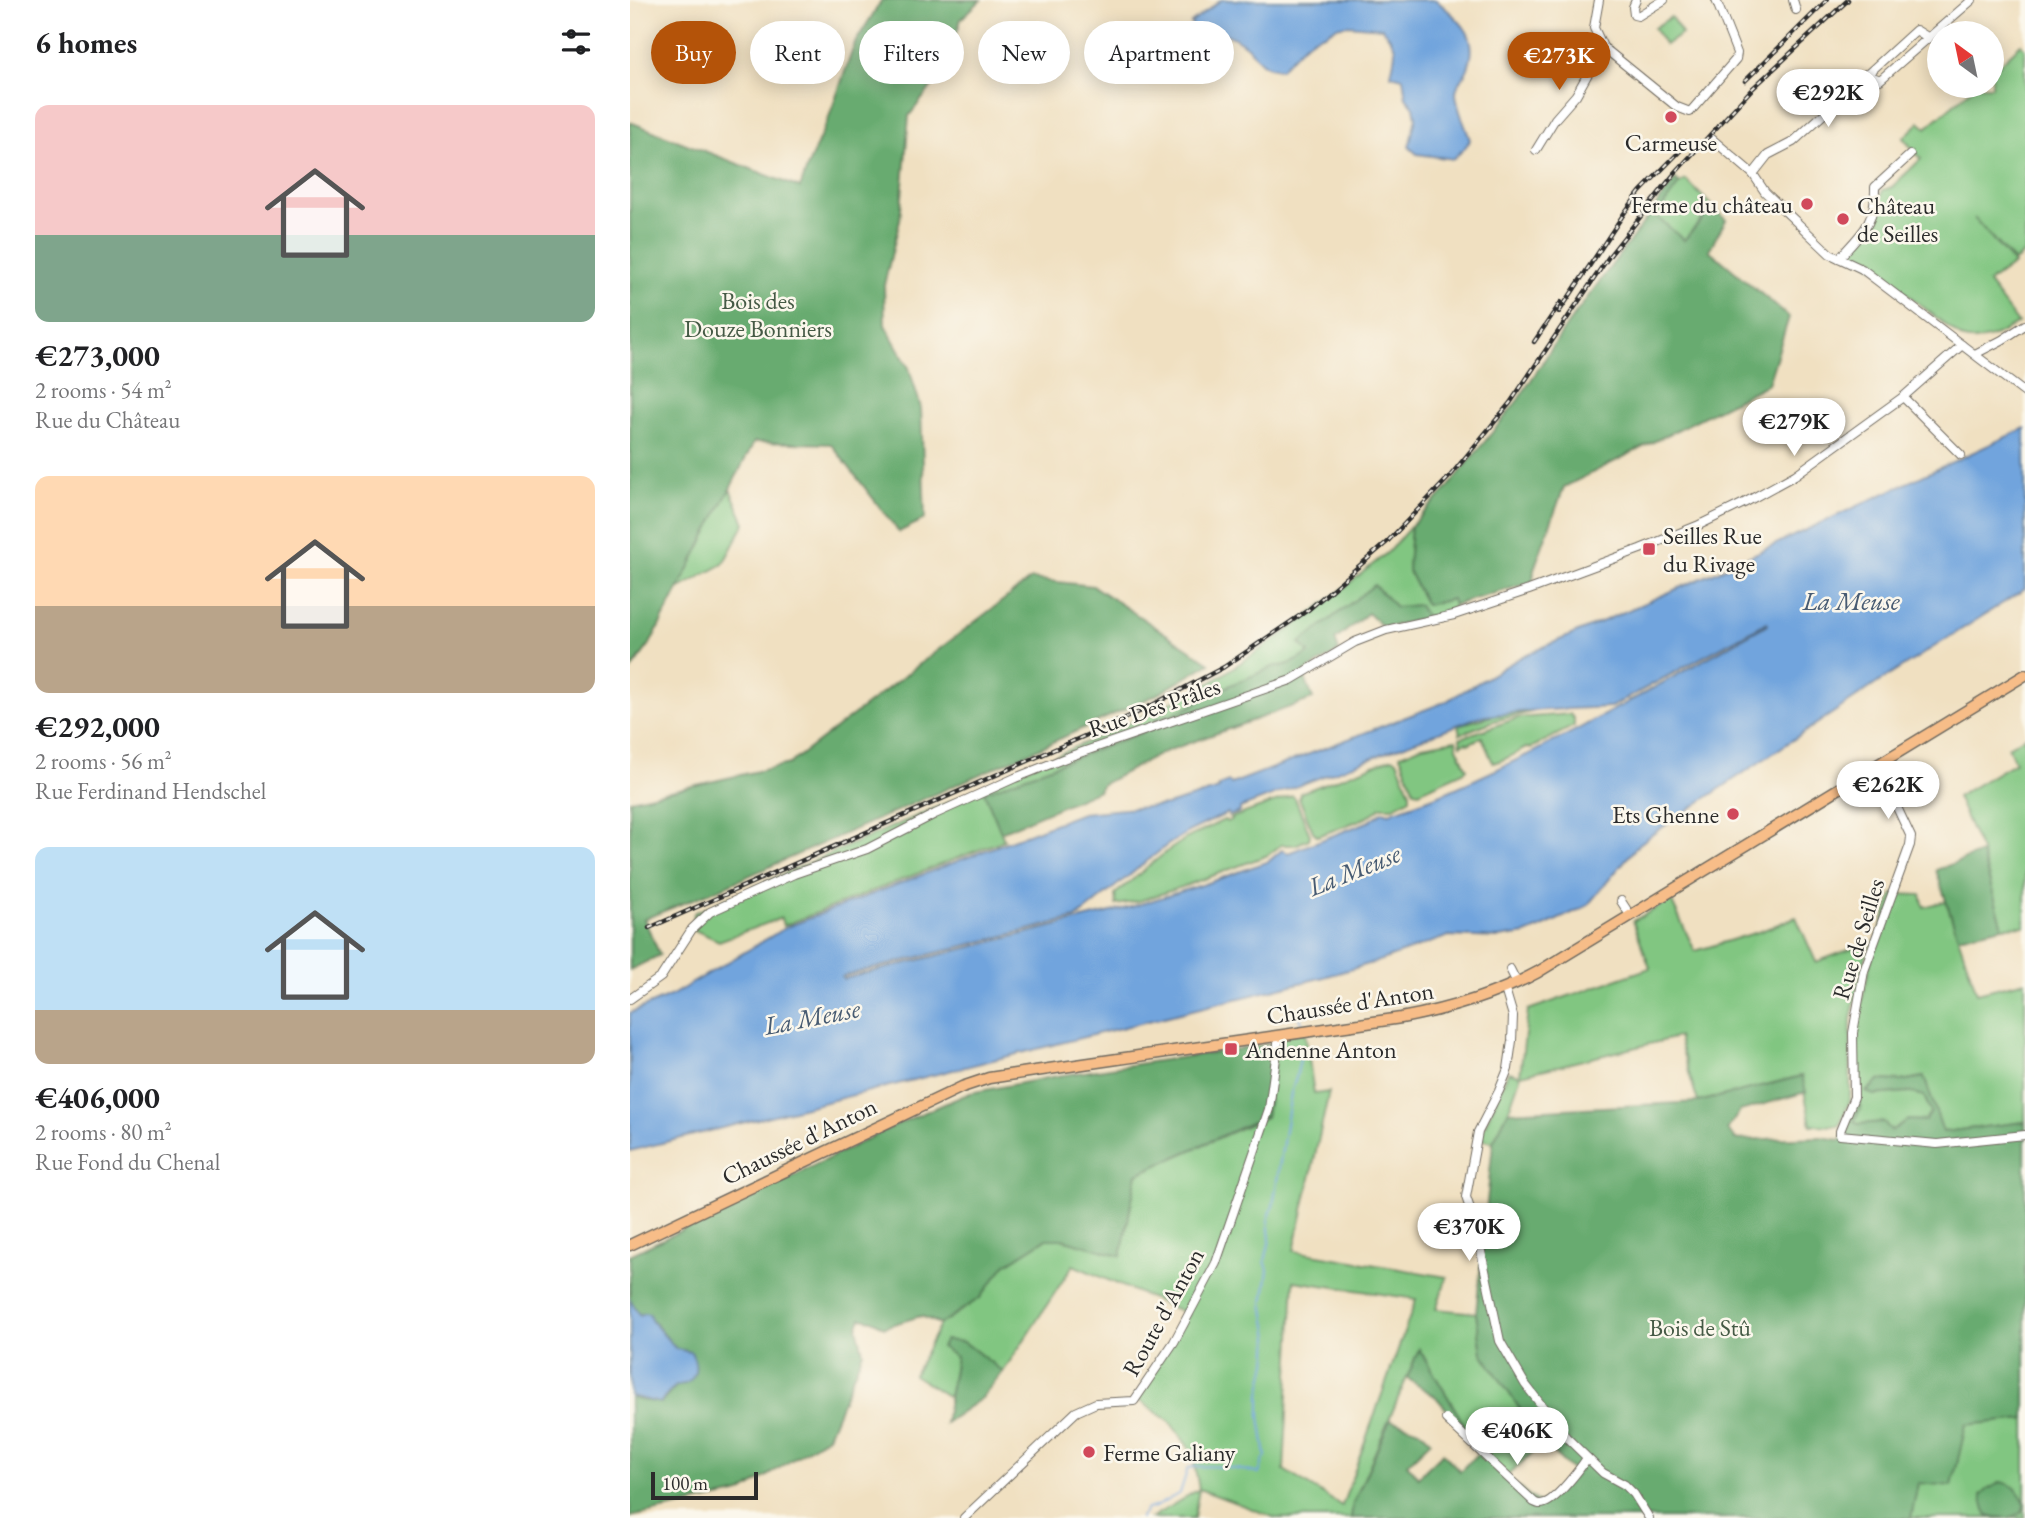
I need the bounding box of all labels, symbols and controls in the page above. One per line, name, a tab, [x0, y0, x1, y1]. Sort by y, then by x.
chip: Buy	[651, 21, 736, 84]
chip: Rent	[750, 21, 845, 84]
chip: Filters	[859, 21, 964, 84]
chip: New	[978, 21, 1070, 84]
chip: Apartment	[1084, 21, 1234, 84]
north arrow	[1927, 21, 2004, 98]
map controls	[1927, 21, 2004, 98]
text: 6 homes	[35, 23, 137, 62]
icon: filters	[557, 23, 595, 61]
pin: €273K	[1510, 32, 1608, 92]
text: €273K	[1523, 40, 1595, 70]
pin: €292K	[1779, 69, 1877, 129]
text: €292K	[1792, 77, 1864, 107]
marker: Carmeuse	[1663, 109, 1679, 125]
place label: Carmeuse	[1625, 127, 1717, 158]
icon: home	[252, 150, 378, 276]
place label: Ferme du château	[1631, 189, 1793, 220]
place label: Château de Seilles	[1857, 190, 1938, 249]
marker: Ferme du château	[1799, 196, 1815, 212]
marker: Château de Seilles	[1835, 211, 1851, 227]
park label: Bois des Douze Bonniers	[684, 285, 832, 344]
text: €273,000	[35, 336, 160, 375]
text: 2 rooms · 54 m²	[35, 375, 172, 405]
pin: €279K	[1745, 398, 1843, 458]
text: Rue du Château	[35, 405, 180, 435]
text: €279K	[1758, 406, 1830, 436]
place label: Seilles Rue du Rivage	[1663, 520, 1762, 579]
icon: home	[252, 521, 378, 647]
marker: Seilles Rue du Rivage	[1641, 541, 1657, 557]
water label: La Meuse	[1801, 584, 1901, 618]
street label: Rue Des Prâles	[1084, 670, 1224, 744]
text: €292,000	[35, 707, 160, 746]
text: 2 rooms · 56 m²	[35, 746, 172, 776]
pin: €262K	[1839, 762, 1937, 821]
text: €262K	[1852, 769, 1924, 799]
text: Rue Ferdinand Hendschel	[35, 776, 266, 806]
place label: Ets Ghenne	[1612, 799, 1719, 830]
marker: Ets Ghenne	[1725, 806, 1741, 822]
water label: La Meuse	[1302, 836, 1406, 904]
street label: Rue de Seilles	[1825, 875, 1891, 1003]
icon: home	[252, 892, 378, 1018]
street label: Chaussée d'Anton	[1264, 974, 1436, 1032]
water label: La Meuse	[760, 991, 864, 1043]
place label: Andenne Anton	[1244, 1034, 1397, 1065]
marker: Andenne Anton	[1223, 1041, 1239, 1057]
text: €406,000	[35, 1078, 160, 1117]
street label: Chaussée d'Anton	[716, 1090, 882, 1192]
text: 2 rooms · 80 m²	[35, 1117, 172, 1147]
text: Rue Fond du Chenal	[35, 1147, 220, 1177]
pin: €370K	[1420, 1204, 1518, 1263]
text: €370K	[1433, 1211, 1505, 1241]
street label: Route d'Anton	[1115, 1242, 1211, 1381]
park label: Bois de Stû	[1649, 1312, 1751, 1343]
pin: €406K	[1468, 1408, 1566, 1467]
text: €406K	[1481, 1415, 1553, 1445]
place label: Ferme Galiany	[1103, 1437, 1236, 1468]
marker: Ferme Galiany	[1081, 1444, 1097, 1460]
scale bar	[651, 1469, 758, 1501]
text: 100 m	[662, 1471, 708, 1496]

